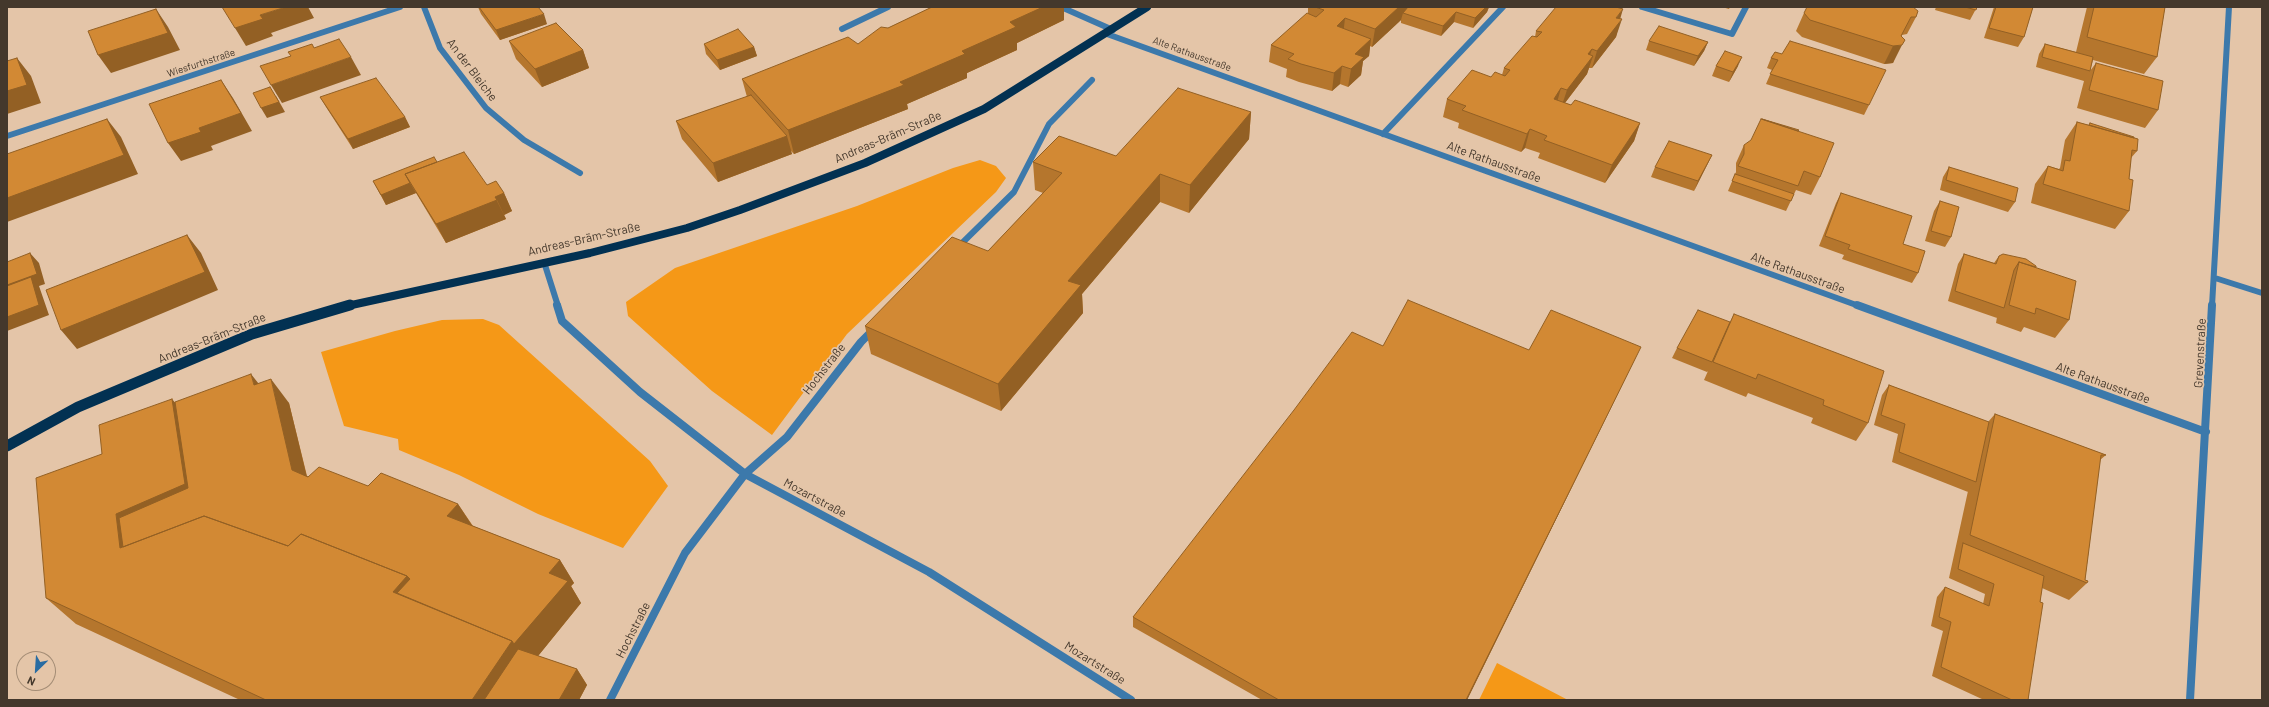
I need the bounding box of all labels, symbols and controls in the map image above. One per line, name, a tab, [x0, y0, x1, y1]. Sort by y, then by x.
street label: Alte Rathausstraße	[1151, 34, 1233, 74]
street label: An der Bleiche	[444, 36, 500, 104]
street label: Wiesfurthstraße	[165, 46, 237, 80]
street label: Andreas-Bräm-Straße	[832, 108, 944, 166]
street label: Alte Rathausstraße	[1445, 138, 1543, 186]
street label: Andreas-Bräm-Straße	[526, 219, 642, 259]
street label: Alte Rathausstraße	[1749, 249, 1847, 297]
street label: Andreas-Bräm-Straße	[156, 310, 268, 366]
street label: Grevenstraße	[2191, 318, 2209, 388]
street label: Hochstraße	[800, 341, 848, 397]
street label: Alte Rathausstraße	[2054, 359, 2152, 407]
street label: Mozartstraße	[781, 475, 849, 521]
street label: Hochstraße	[613, 600, 653, 660]
street label: Mozartstraße	[1062, 639, 1128, 687]
north arrow	[16, 651, 56, 691]
text: N	[25, 674, 37, 689]

